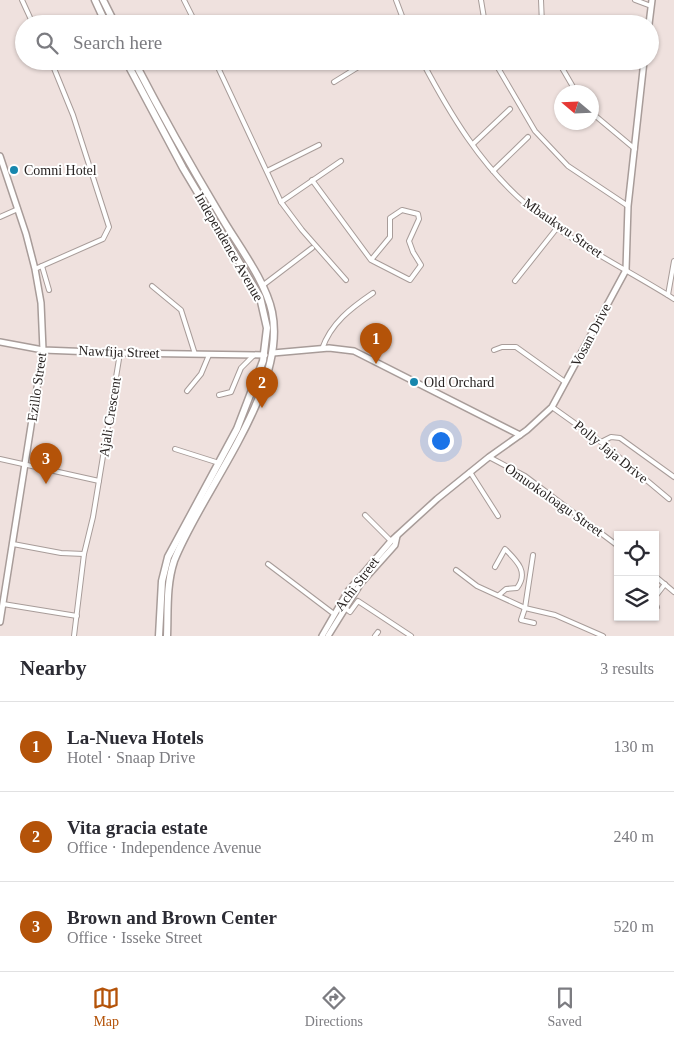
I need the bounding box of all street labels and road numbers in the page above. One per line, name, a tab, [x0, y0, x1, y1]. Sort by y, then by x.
street label: Independence Avenue	[192, 190, 266, 304]
street label: Mbaukwu Street	[521, 195, 605, 261]
street label: Vosan Drive	[568, 301, 614, 369]
street label: Nawfija Street	[78, 343, 160, 361]
street label: Ezillo Street	[25, 351, 49, 423]
street label: Ajali Crescent	[96, 376, 124, 458]
street label: Polly Jaja Drive	[571, 418, 651, 486]
street label: Omuokoloagu Street	[502, 461, 606, 540]
street label: Achi Street	[332, 554, 382, 614]

